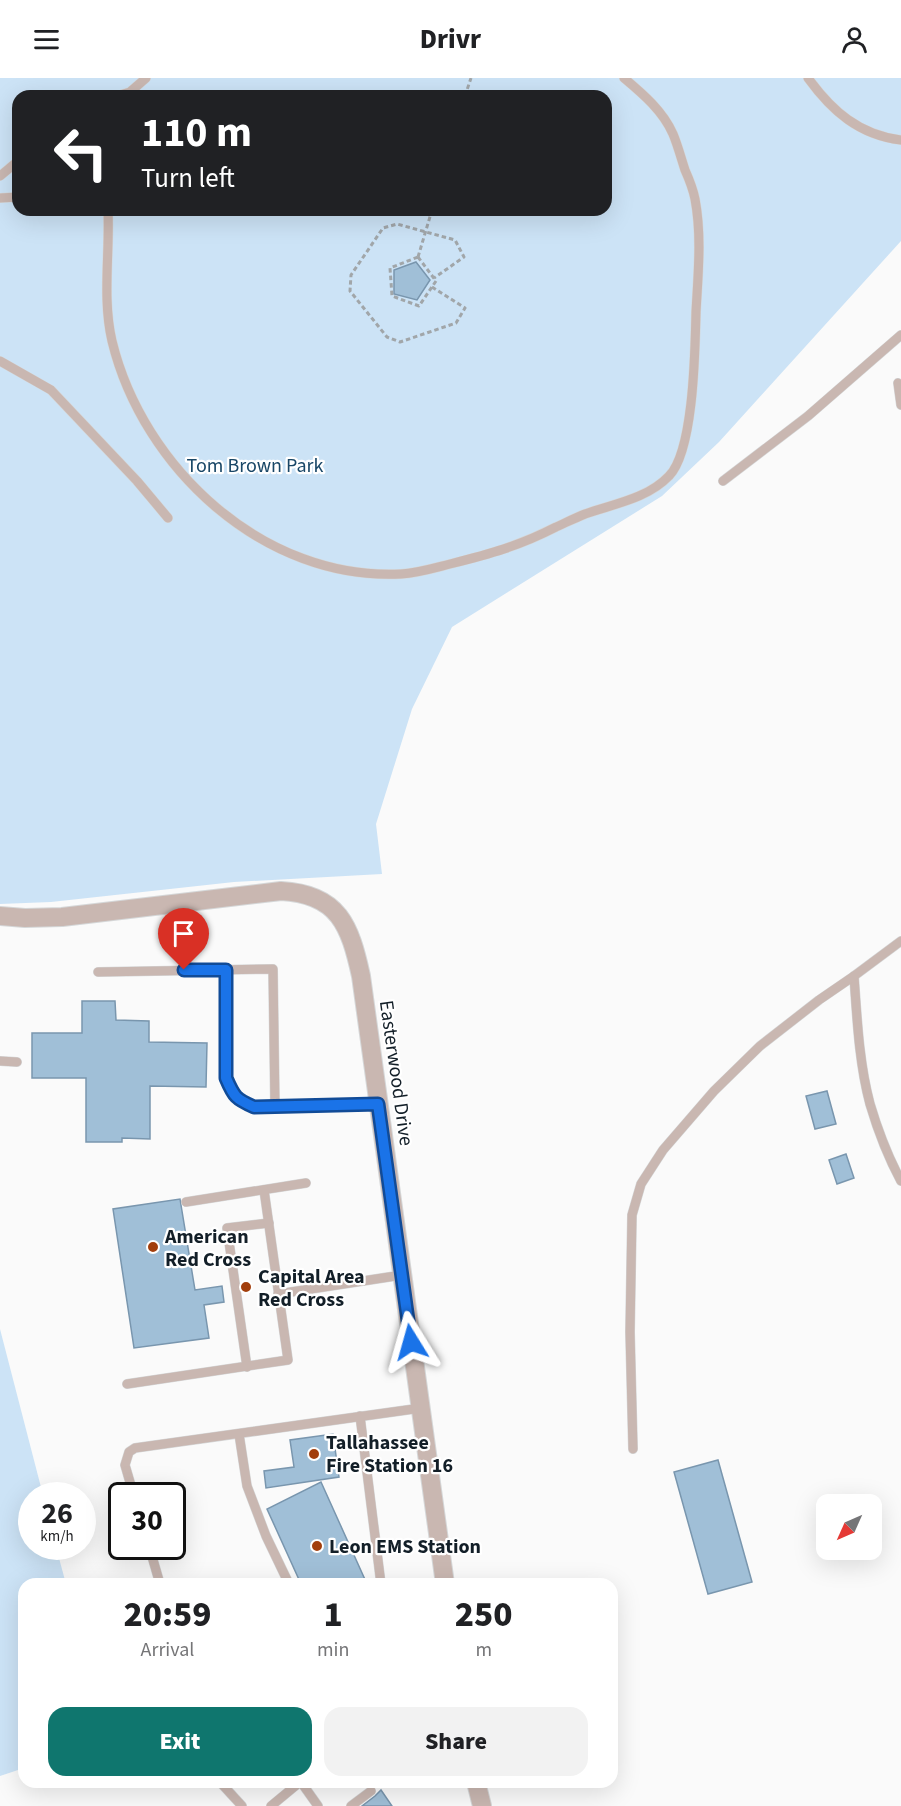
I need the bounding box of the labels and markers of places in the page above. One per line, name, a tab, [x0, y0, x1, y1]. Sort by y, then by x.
pin	[158, 908, 209, 970]
place label: American Red Cross	[164, 1223, 251, 1274]
marker: American Red Cross	[146, 1240, 160, 1254]
place label: Capital Area Red Cross	[258, 1263, 365, 1314]
marker: Capital Area Red Cross	[239, 1280, 253, 1294]
place label: Tallahassee Fire Station 16	[326, 1429, 453, 1480]
marker: Tallahassee Fire Station 16	[307, 1447, 321, 1461]
place label: Leon EMS Station	[329, 1533, 481, 1561]
marker: Leon EMS Station	[310, 1539, 324, 1553]

